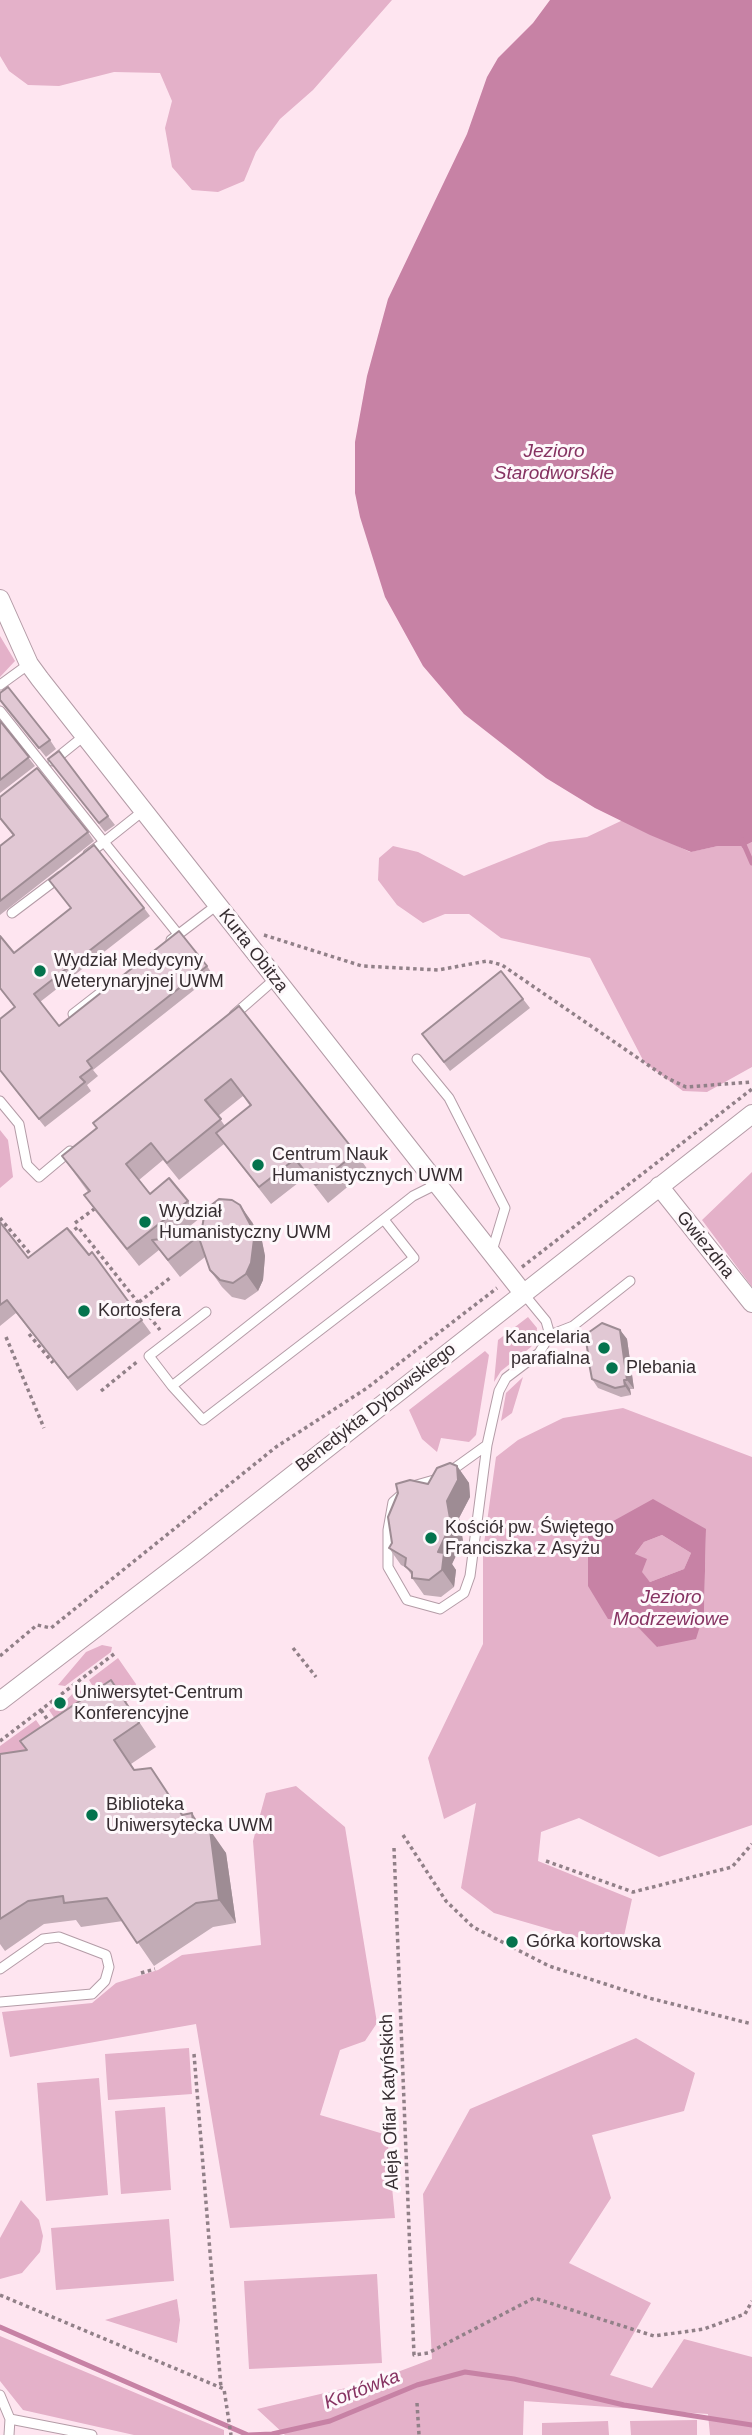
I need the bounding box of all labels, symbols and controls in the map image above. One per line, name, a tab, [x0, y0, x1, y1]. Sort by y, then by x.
water label: Jezioro Starodworskie	[494, 441, 614, 485]
street label: Kurta Obitza	[214, 905, 292, 997]
place label: Wydział Medycyny Weterynaryjnej UWM	[54, 950, 224, 992]
marker: Wydział Medycyny Weterynaryjnej UWM	[32, 963, 48, 979]
place label: Centrum Nauk Humanistycznych UWM	[272, 1144, 463, 1186]
marker: Centrum Nauk Humanistycznych UWM	[250, 1157, 266, 1173]
place label: Wydział Humanistyczny UWM	[159, 1201, 331, 1244]
street label: Gwiezdna	[671, 1207, 739, 1283]
marker: Wydział Humanistyczny UWM	[137, 1214, 153, 1230]
place label: Kortosfera	[98, 1300, 181, 1322]
marker: Kortosfera	[76, 1303, 92, 1319]
place label: Kancelaria parafialna	[505, 1327, 590, 1370]
street label: Benedykta Dybowskiego	[292, 1339, 460, 1477]
marker: Kancelaria parafialna	[596, 1340, 612, 1356]
place label: Plebania	[626, 1357, 696, 1379]
marker: Plebania	[604, 1360, 620, 1376]
place label: Kościół pw. Świętego Franciszka z Asyżu	[445, 1517, 614, 1560]
marker: Kościół pw. Świętego Franciszka z Asyżu	[423, 1530, 439, 1546]
water label: Jezioro Modrzewiowe	[613, 1587, 729, 1631]
place label: Uniwersytet-Centrum Konferencyjne	[74, 1682, 243, 1724]
marker: Uniwersytet-Centrum Konferencyjne	[52, 1695, 68, 1711]
place label: Biblioteka Uniwersytecka UWM	[106, 1794, 273, 1836]
marker: Biblioteka Uniwersytecka UWM	[84, 1807, 100, 1823]
place label: Górka kortowska	[526, 1931, 661, 1953]
marker: Górka kortowska	[504, 1934, 520, 1950]
street label: Aleja Ofiar Katyńskich	[376, 2014, 404, 2190]
water label: Kortówka	[321, 2365, 403, 2415]

